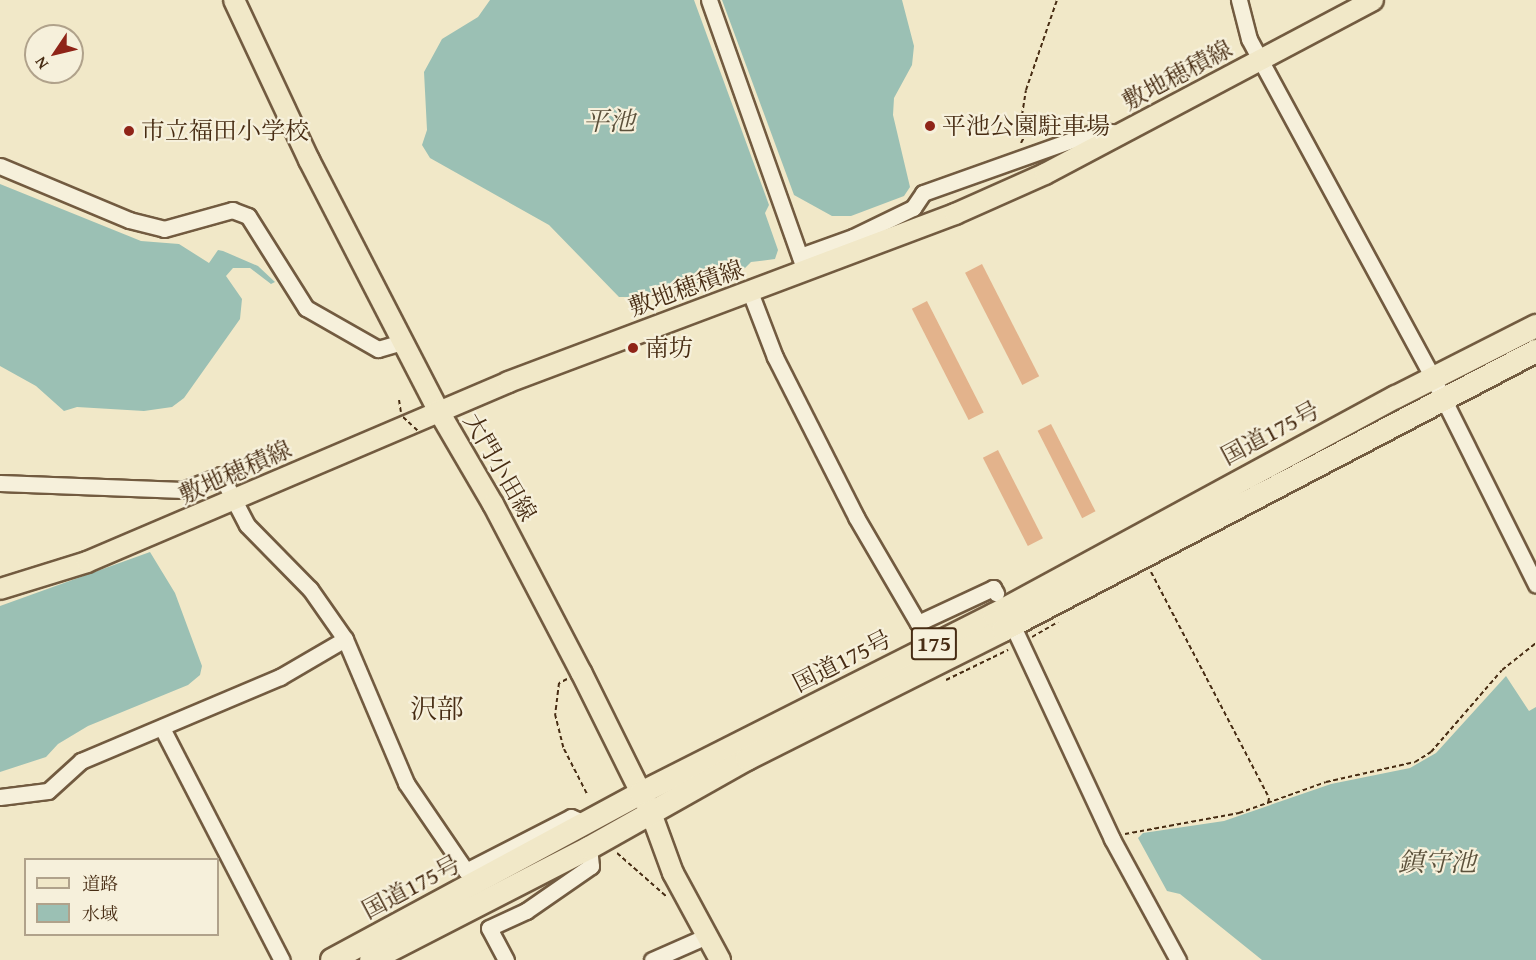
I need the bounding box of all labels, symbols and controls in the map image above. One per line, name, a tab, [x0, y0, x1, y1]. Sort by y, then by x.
north arrow	[24, 24, 84, 84]
street label: 敷地穂積線	[1117, 34, 1237, 116]
text: N	[28, 52, 54, 74]
water label: 平池	[583, 105, 635, 137]
place label: 平池公園駐車場	[942, 112, 1110, 140]
place label: 市立福田小学校	[141, 117, 309, 145]
marker: 平池公園駐車場	[923, 119, 937, 133]
marker: 市立福田小学校	[122, 124, 136, 138]
street label: 敷地穂積線	[625, 254, 747, 322]
place label: 南坊	[645, 334, 693, 362]
marker: 南坊	[626, 341, 640, 355]
street label: 国道175号	[1216, 395, 1324, 471]
street label: 大門小田線	[458, 408, 542, 526]
street label: 敷地穂積線	[174, 434, 296, 510]
street label: 国道175号	[788, 624, 896, 698]
road number: 175	[910, 625, 958, 663]
district label: 沢部	[410, 693, 464, 725]
water label: 鎮守池	[1398, 846, 1476, 878]
street label: 国道175号	[357, 849, 465, 925]
legend	[24, 858, 219, 936]
text: 道路	[82, 870, 118, 897]
text: 水域	[82, 900, 118, 927]

